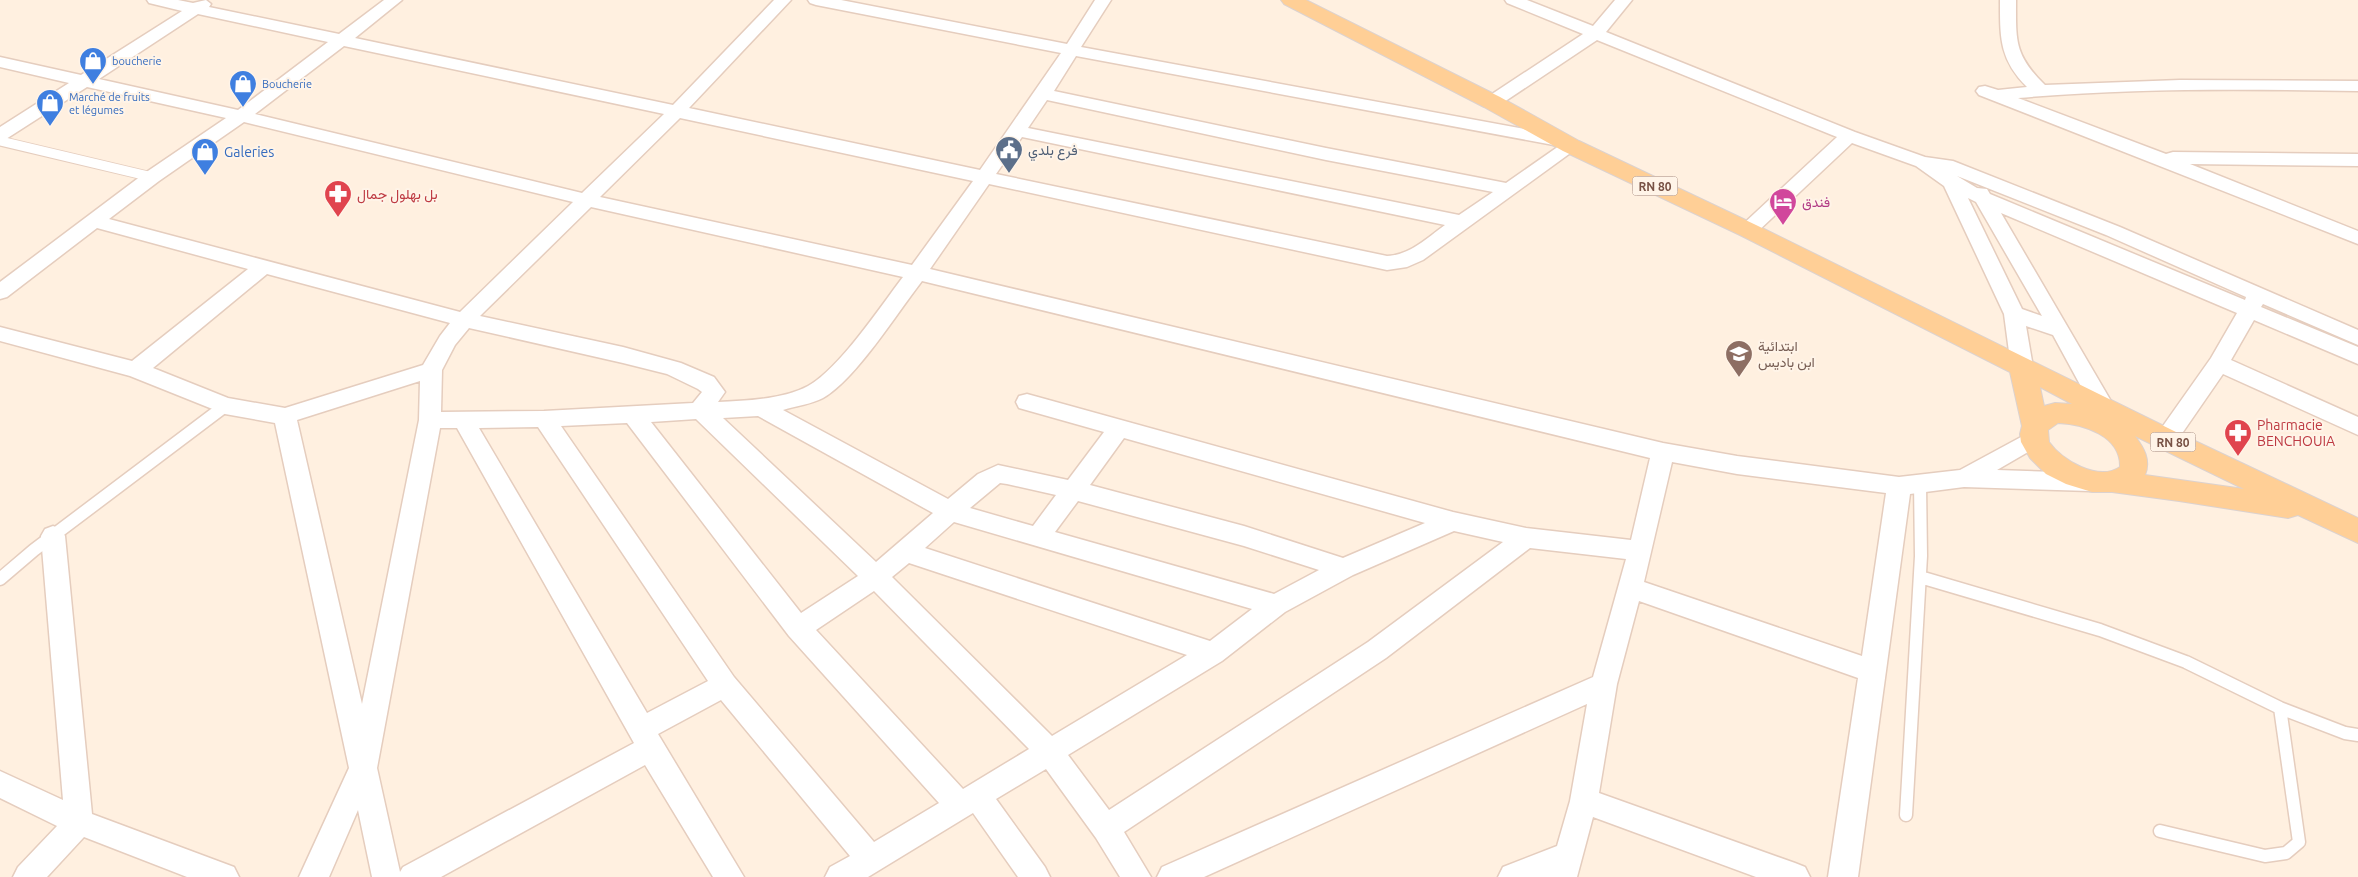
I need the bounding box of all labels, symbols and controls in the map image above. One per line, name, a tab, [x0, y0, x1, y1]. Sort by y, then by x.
shop icon: boucherie	[78, 46, 108, 85]
place label: boucherie	[112, 55, 162, 67]
shop icon: Boucherie	[228, 69, 258, 108]
place label: Boucherie	[262, 78, 312, 90]
shop icon: Marché de fruits et légumes	[35, 88, 65, 127]
place label: Marché de fruits et légumes	[69, 91, 150, 116]
public building icon: فرع بلدي	[994, 135, 1024, 174]
shop icon: Galeries	[190, 137, 220, 176]
place label: فرع بلدي	[1028, 142, 1078, 162]
place label: Galeries	[224, 144, 274, 160]
road number: RN 80	[1632, 177, 1678, 196]
pharmacy icon: بل بهلول جمال	[323, 179, 353, 218]
place label: بل بهلول جمال	[357, 186, 438, 204]
hotel icon: فندق	[1768, 187, 1798, 226]
place label: فندق	[1802, 194, 1830, 211]
place label: ابتدائية ابن باديس	[1758, 338, 1815, 371]
school or university icon: ابتدائية ابن باديس	[1724, 339, 1754, 378]
place label: Pharmacie BENCHOUIA	[2257, 417, 2335, 449]
pharmacy icon: Pharmacie BENCHOUIA	[2223, 418, 2253, 457]
road number: RN 80	[2150, 432, 2196, 452]

